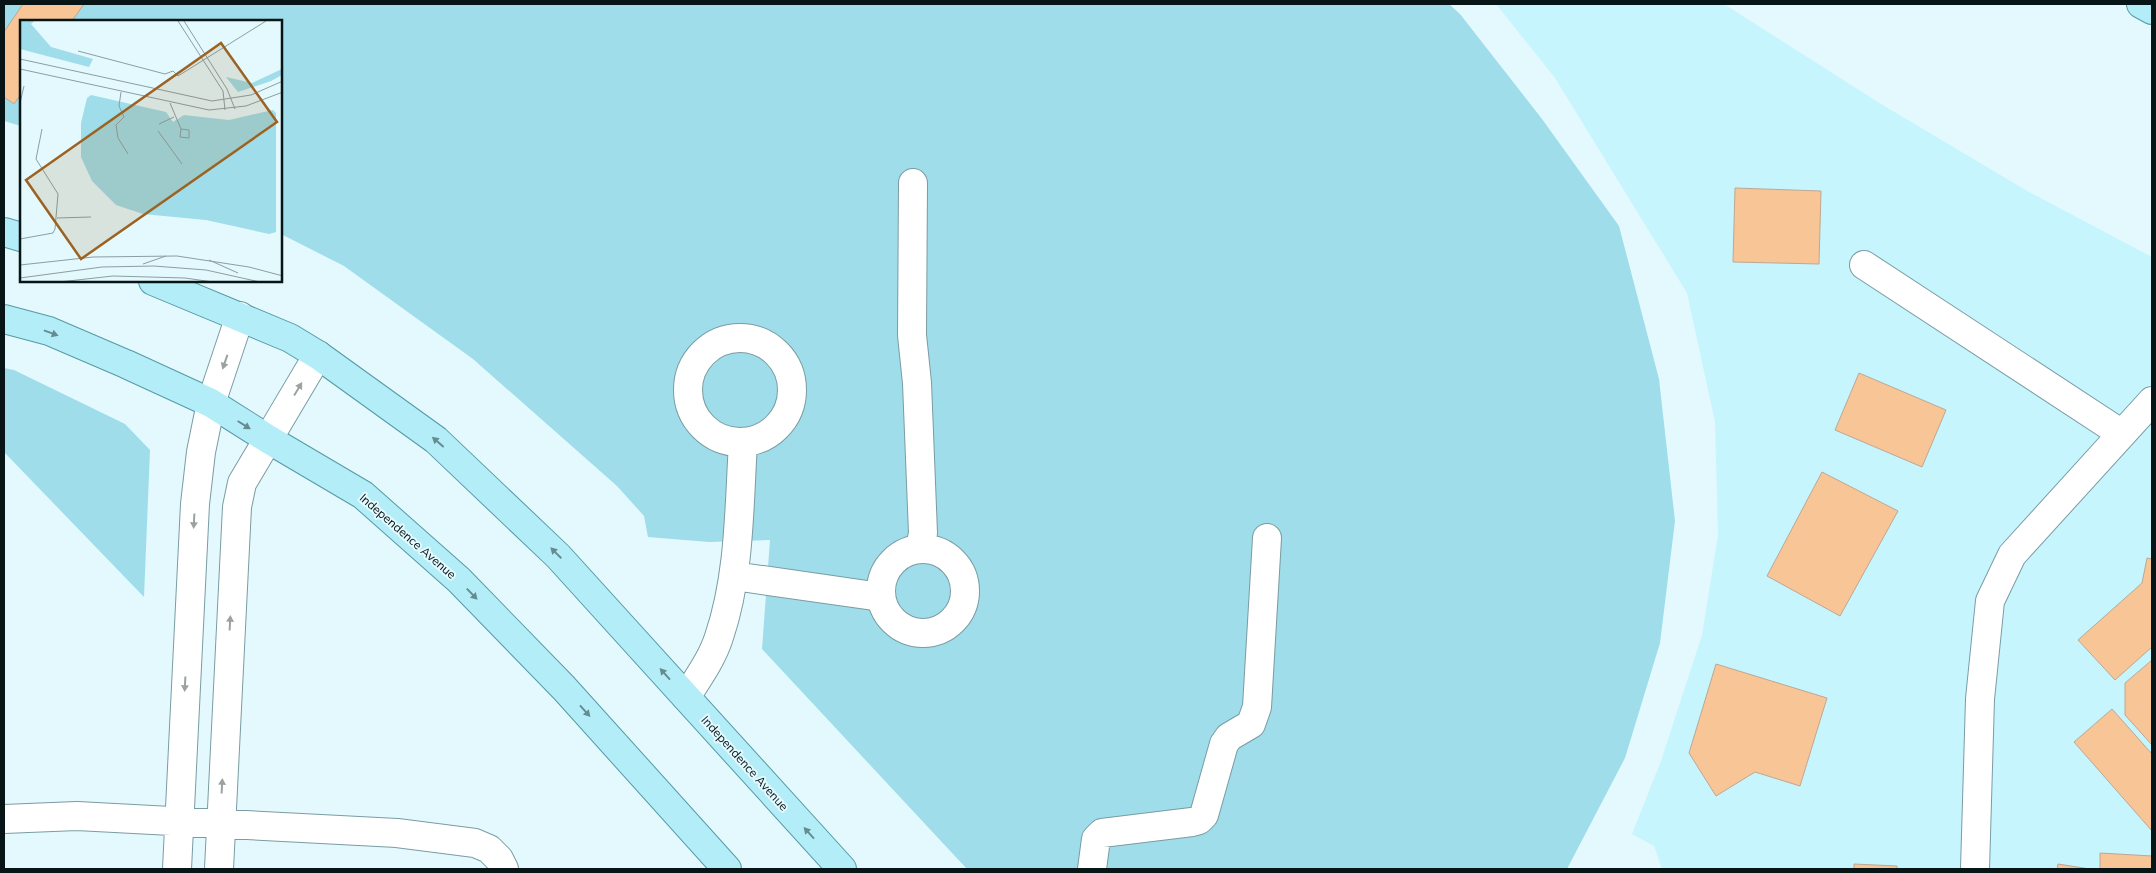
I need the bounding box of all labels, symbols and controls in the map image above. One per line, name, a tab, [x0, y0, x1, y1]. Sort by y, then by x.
inset map	[20, 20, 282, 282]
one-way arrow	[43, 330, 58, 337]
one-way arrow	[221, 355, 228, 370]
one-way arrow	[293, 383, 302, 396]
one-way arrow	[238, 420, 251, 429]
one-way arrow	[432, 436, 444, 448]
street label: Independence Avenue	[357, 490, 459, 582]
one-way arrow	[190, 514, 198, 530]
one-way arrow	[550, 548, 562, 560]
one-way arrow	[466, 587, 478, 599]
one-way arrow	[226, 615, 234, 631]
one-way arrow	[659, 667, 670, 680]
one-way arrow	[181, 676, 189, 692]
one-way arrow	[579, 704, 590, 717]
street label: Independence Avenue	[698, 712, 792, 814]
one-way arrow	[219, 777, 227, 793]
one-way arrow	[803, 828, 815, 840]

